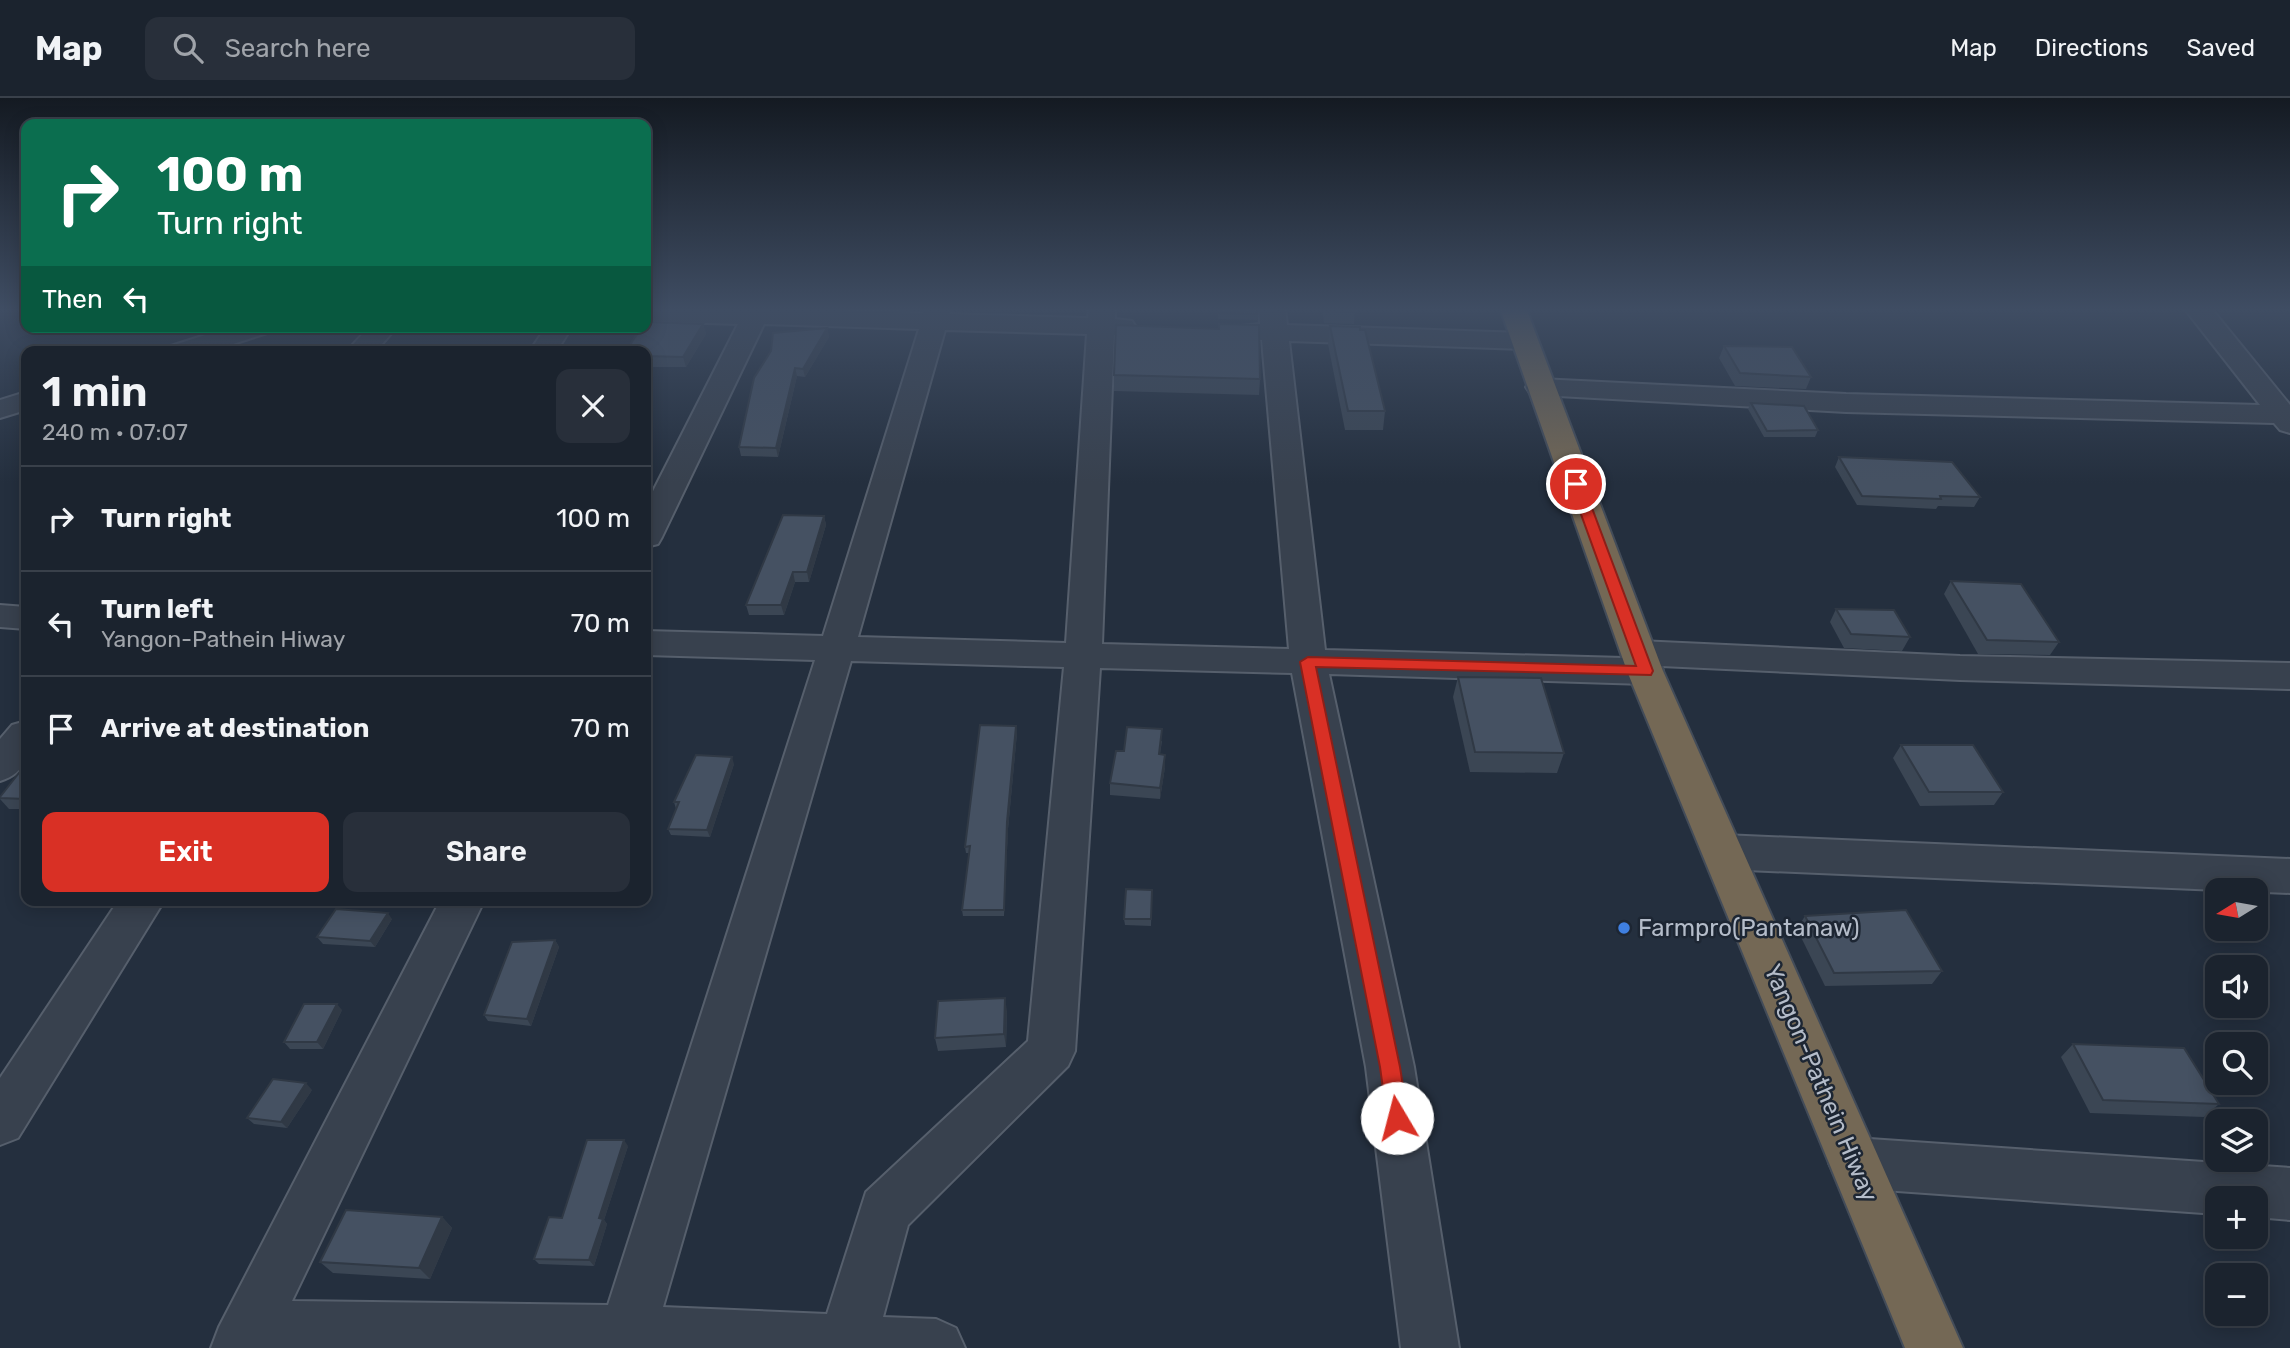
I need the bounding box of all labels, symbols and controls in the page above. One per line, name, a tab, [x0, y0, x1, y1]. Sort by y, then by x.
search box	[145, 17, 635, 80]
text: Map	[35, 29, 103, 68]
icon: search	[169, 29, 207, 67]
text: Search here	[225, 33, 370, 64]
text: Map	[1950, 34, 1997, 62]
text: Directions	[2035, 34, 2148, 62]
text: Saved	[2186, 34, 2255, 62]
text: 100 m	[157, 145, 303, 203]
icon: right	[42, 147, 133, 238]
text: Turn right	[157, 204, 302, 242]
icon: left	[117, 280, 155, 318]
text: Then	[42, 284, 103, 315]
text: 1 min	[42, 367, 148, 417]
button: close	[556, 369, 630, 443]
text: 240 m · 07:07	[42, 418, 188, 446]
pin	[1546, 454, 1606, 514]
icon: arrive	[1557, 465, 1595, 503]
icon: right	[42, 500, 80, 538]
text: Turn right	[101, 503, 231, 534]
text: 100 m	[556, 503, 630, 534]
text: Turn left	[101, 594, 213, 625]
icon: left	[42, 605, 80, 643]
text: 70 m	[571, 608, 630, 639]
text: Yangon-Pathein Hiway	[101, 625, 345, 653]
icon: arrive	[42, 710, 80, 748]
text: Arrive at destination	[101, 713, 369, 744]
text: 70 m	[571, 713, 630, 744]
button: Exit	[42, 812, 329, 892]
button: Share	[343, 812, 630, 892]
north arrow	[2205, 878, 2268, 942]
map controls	[2205, 878, 2268, 1326]
place label: Farmpro(Pantanaw)	[1638, 914, 1860, 942]
marker: Farmpro(Pantanaw)	[1616, 920, 1632, 936]
button: sound	[2205, 955, 2268, 1018]
street label: Yangon-Pathein Hiway	[1758, 960, 1884, 1206]
button: search	[2205, 1032, 2268, 1095]
position arrow	[1360, 1081, 1434, 1155]
button: layers	[2205, 1109, 2268, 1172]
button: +	[2205, 1186, 2268, 1249]
button: −	[2205, 1263, 2268, 1326]

